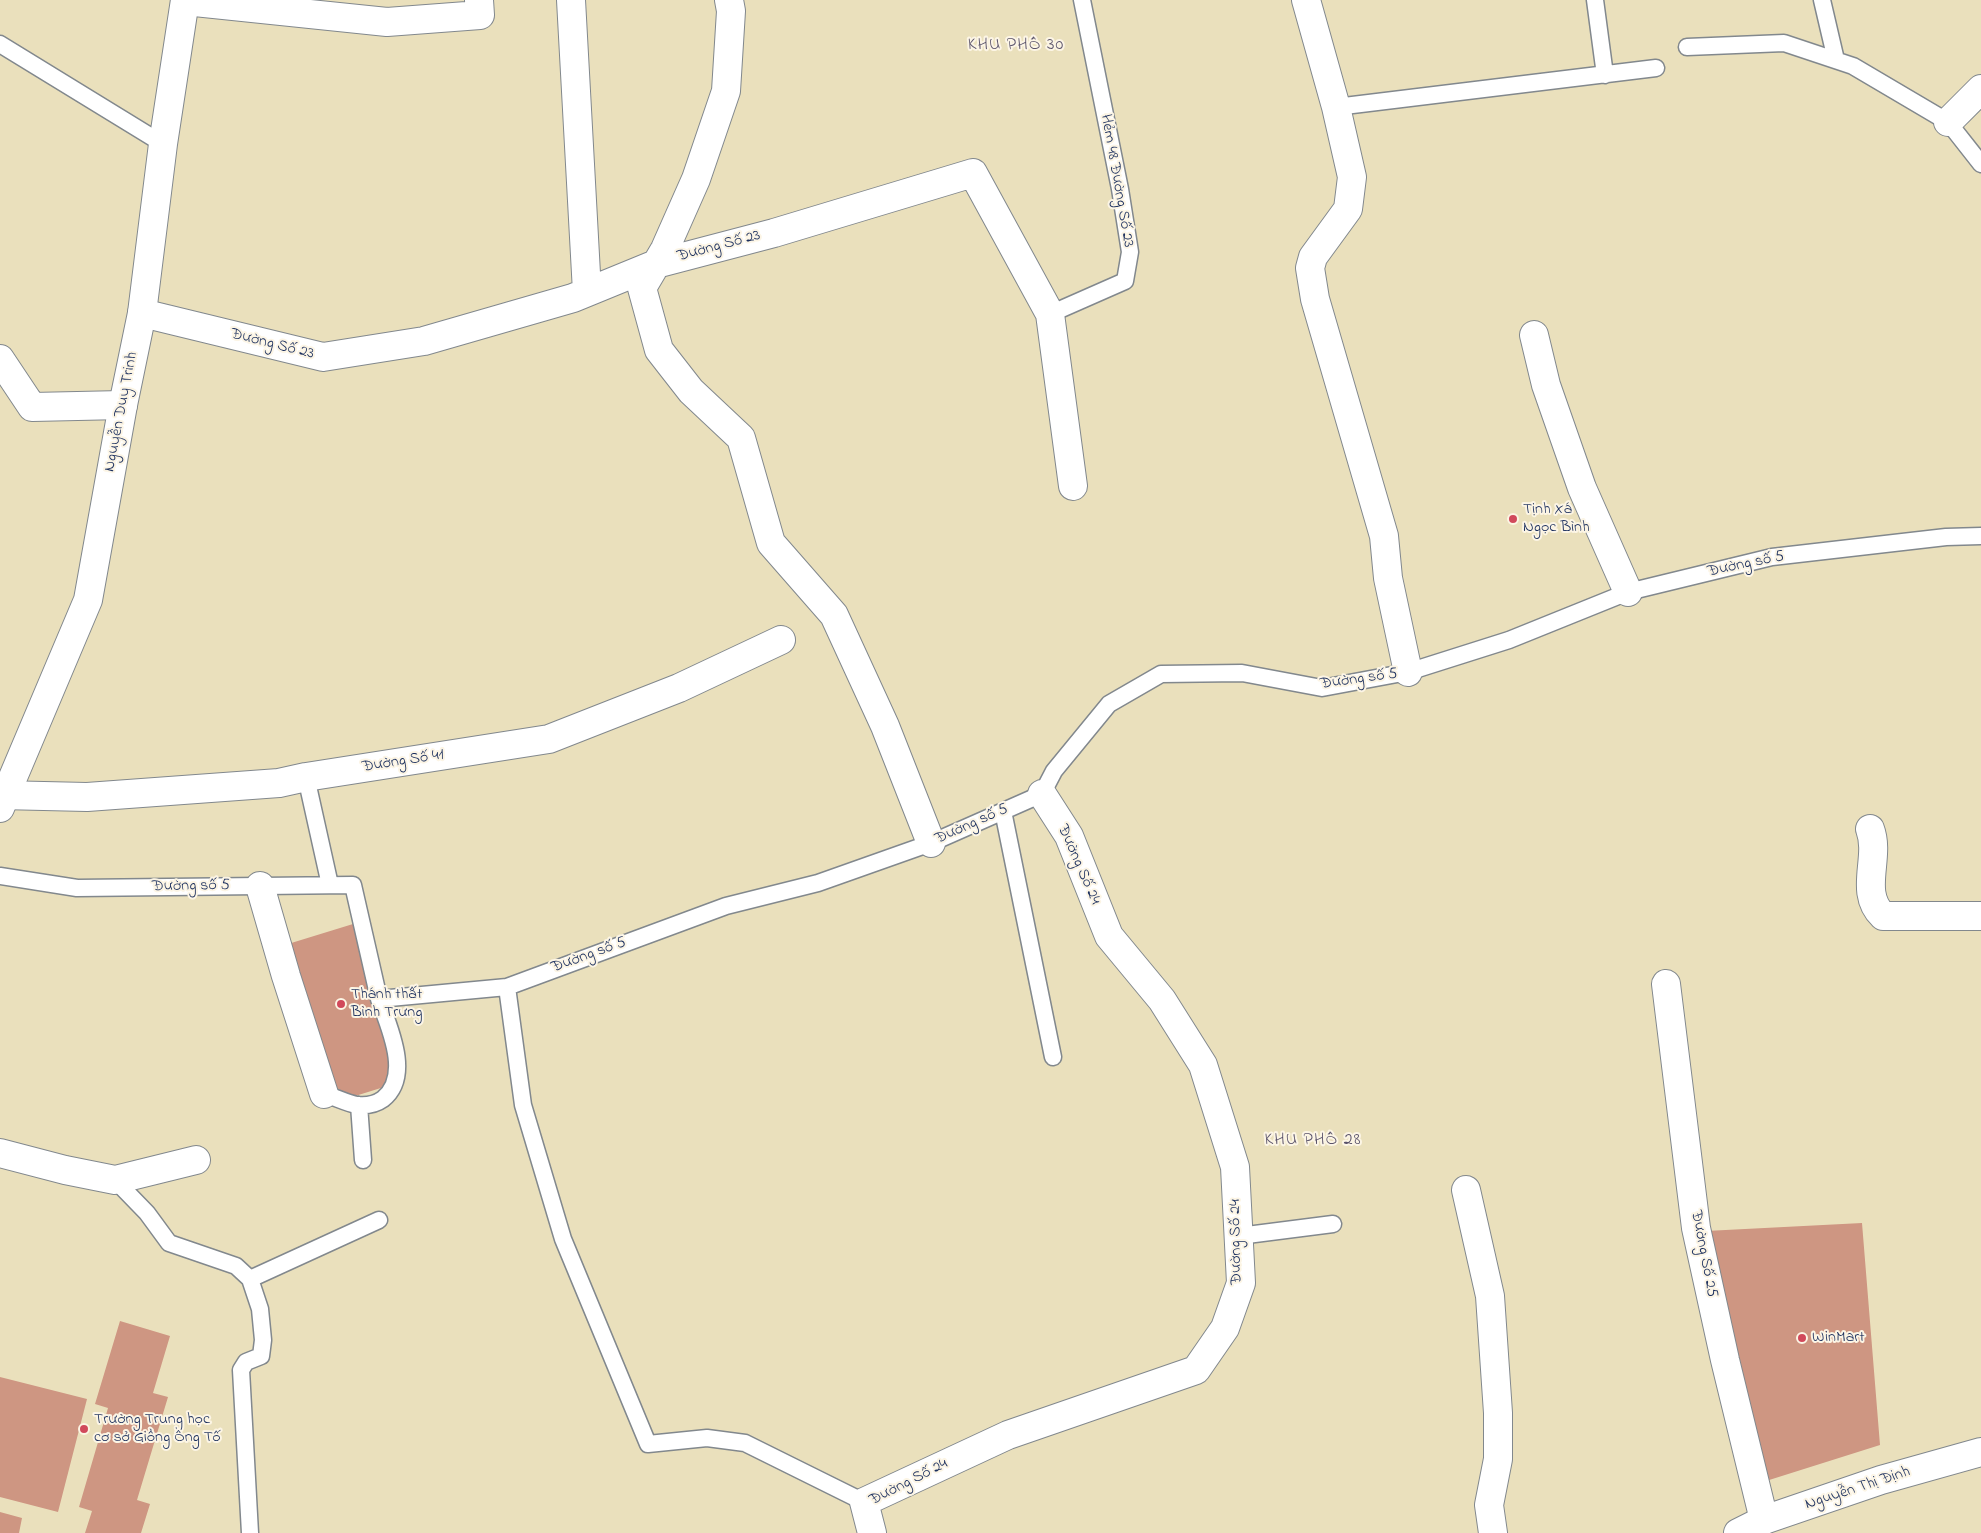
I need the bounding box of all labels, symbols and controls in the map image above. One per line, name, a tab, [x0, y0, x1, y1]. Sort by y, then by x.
district label: KHU PHỐ 30	[967, 35, 1065, 57]
street label: Hẻm 48 Đường Số 23	[1095, 113, 1137, 249]
street label: Đường Số 23	[675, 227, 763, 267]
street label: Đường Số 23	[228, 325, 316, 365]
street label: Nguyễn Duy Trinh	[101, 350, 143, 474]
place label: Tịnh Xá Ngọc Bình	[1523, 500, 1590, 538]
marker: Tịnh Xá Ngọc Bình	[1507, 513, 1519, 525]
street label: Đường số 5	[1706, 548, 1786, 582]
street label: Đường số 5	[1319, 665, 1399, 695]
street label: Đường Số 41	[361, 746, 445, 778]
street label: Đường số 5	[933, 800, 1011, 850]
street label: Đường Số 24	[1052, 822, 1104, 908]
street label: Đường số 5	[152, 877, 230, 897]
street label: Đường số 5	[549, 934, 629, 978]
place label: Thánh thất Bình Trưng	[351, 985, 422, 1023]
marker: Thánh thất Bình Trưng	[335, 998, 347, 1010]
district label: KHU PHỐ 28	[1263, 1130, 1363, 1152]
street label: Đường Số 24	[1227, 1199, 1247, 1285]
street label: Đường Số 25	[1685, 1209, 1721, 1299]
place label: WinMart	[1812, 1328, 1865, 1348]
marker: WinMart	[1796, 1332, 1808, 1344]
place label: Trường Trung học cơ sở Giồng Ông Tố	[94, 1410, 221, 1448]
marker: Trường Trung học cơ sở Giồng Ông Tố	[78, 1423, 90, 1435]
street label: Đường Số 24	[867, 1455, 951, 1511]
street label: Nguyễn Thị Định	[1803, 1463, 1913, 1515]

